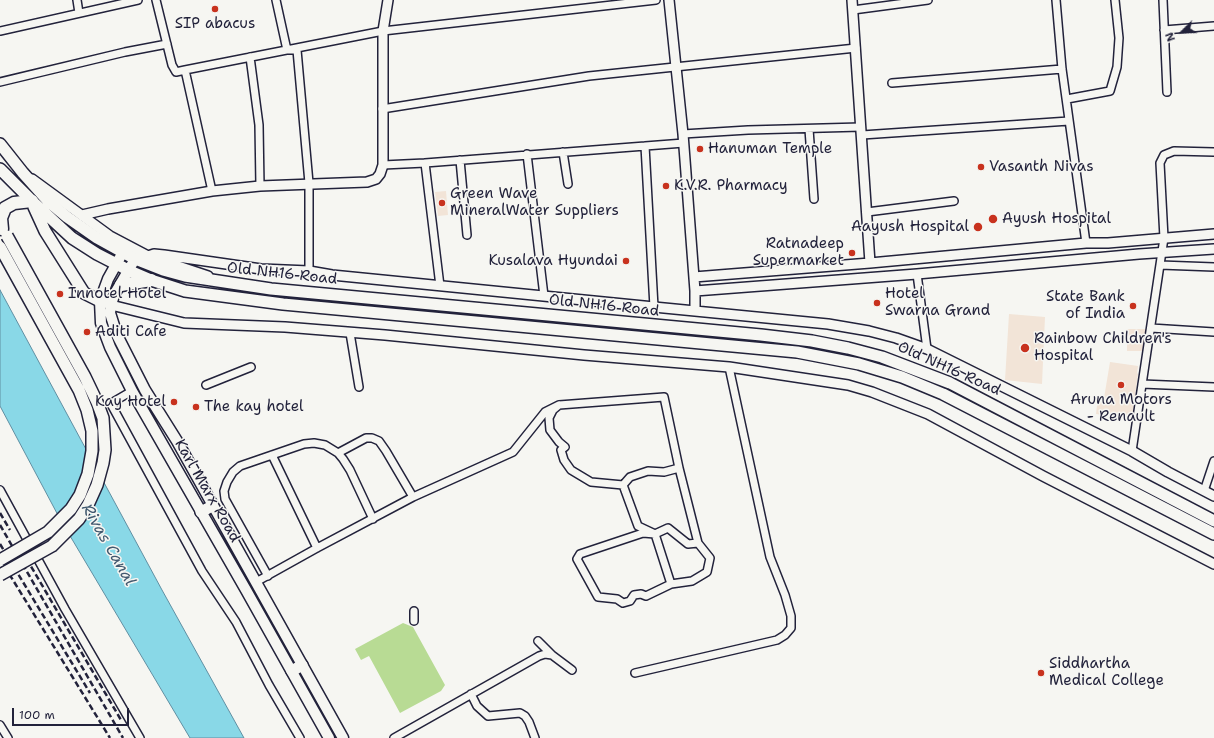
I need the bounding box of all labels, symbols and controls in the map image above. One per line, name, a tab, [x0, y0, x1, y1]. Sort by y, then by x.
marker: SIP abacus	[210, 4, 220, 14]
north arrow	[1162, 12, 1202, 52]
place label: SIP abacus	[175, 15, 255, 33]
text: N	[1162, 30, 1179, 44]
place label: Hanuman Temple	[708, 140, 832, 158]
marker: Hanuman Temple	[695, 144, 705, 154]
place label: Vasanth Nivas	[989, 158, 1094, 176]
marker: Vasanth Nivas	[976, 162, 986, 172]
place label: K.V.R. Pharmacy	[674, 177, 788, 195]
marker: K.V.R. Pharmacy	[661, 181, 671, 191]
place label: Green Wave MineralWater Suppliers	[450, 185, 619, 220]
marker: Green Wave MineralWater Suppliers	[437, 198, 447, 208]
place label: Ayush Hospital	[1002, 210, 1111, 228]
marker: Ayush Hospital	[987, 213, 999, 225]
place label: Aayush Hospital	[851, 218, 969, 236]
marker: Aayush Hospital	[972, 221, 984, 233]
place label: Ratnadeep Supermarket	[753, 235, 844, 270]
marker: Ratnadeep Supermarket	[847, 248, 857, 258]
place label: Kusalava Hyundai	[488, 252, 618, 270]
marker: Kusalava Hyundai	[621, 256, 631, 266]
street label: Old NH16 Road	[226, 259, 338, 289]
place label: Innotel Hotel	[68, 285, 166, 303]
place label: Hotel Swarna Grand	[885, 285, 990, 320]
place label: State Bank of India	[1046, 288, 1125, 323]
marker: Innotel Hotel	[55, 289, 65, 299]
street label: Old NH16 Road	[548, 291, 660, 321]
marker: Hotel Swarna Grand	[872, 298, 882, 308]
marker: State Bank of India	[1128, 301, 1138, 311]
place label: Aditi Cafe	[95, 323, 167, 341]
marker: Aditi Cafe	[82, 327, 92, 337]
place label: Rainbow Children's Hospital	[1034, 330, 1172, 365]
street label: Old NH16 Road	[895, 338, 1003, 400]
marker: Rainbow Children's Hospital	[1019, 342, 1031, 354]
marker: Aruna Motors - Renault	[1116, 380, 1126, 390]
place label: Aruna Motors - Renault	[1070, 391, 1172, 426]
place label: Kay Hotel	[95, 393, 166, 411]
marker: Kay Hotel	[169, 397, 179, 407]
place label: The kay hotel	[204, 398, 304, 416]
marker: The kay hotel	[191, 402, 201, 412]
street label: Karl Marx Road	[170, 436, 244, 546]
water label: Rivas Canal	[77, 501, 139, 589]
place label: Siddhartha Medical College	[1049, 655, 1164, 690]
marker: Siddhartha Medical College	[1036, 668, 1046, 678]
scale bar	[14, 700, 131, 726]
text: 100 m	[19, 707, 55, 723]

